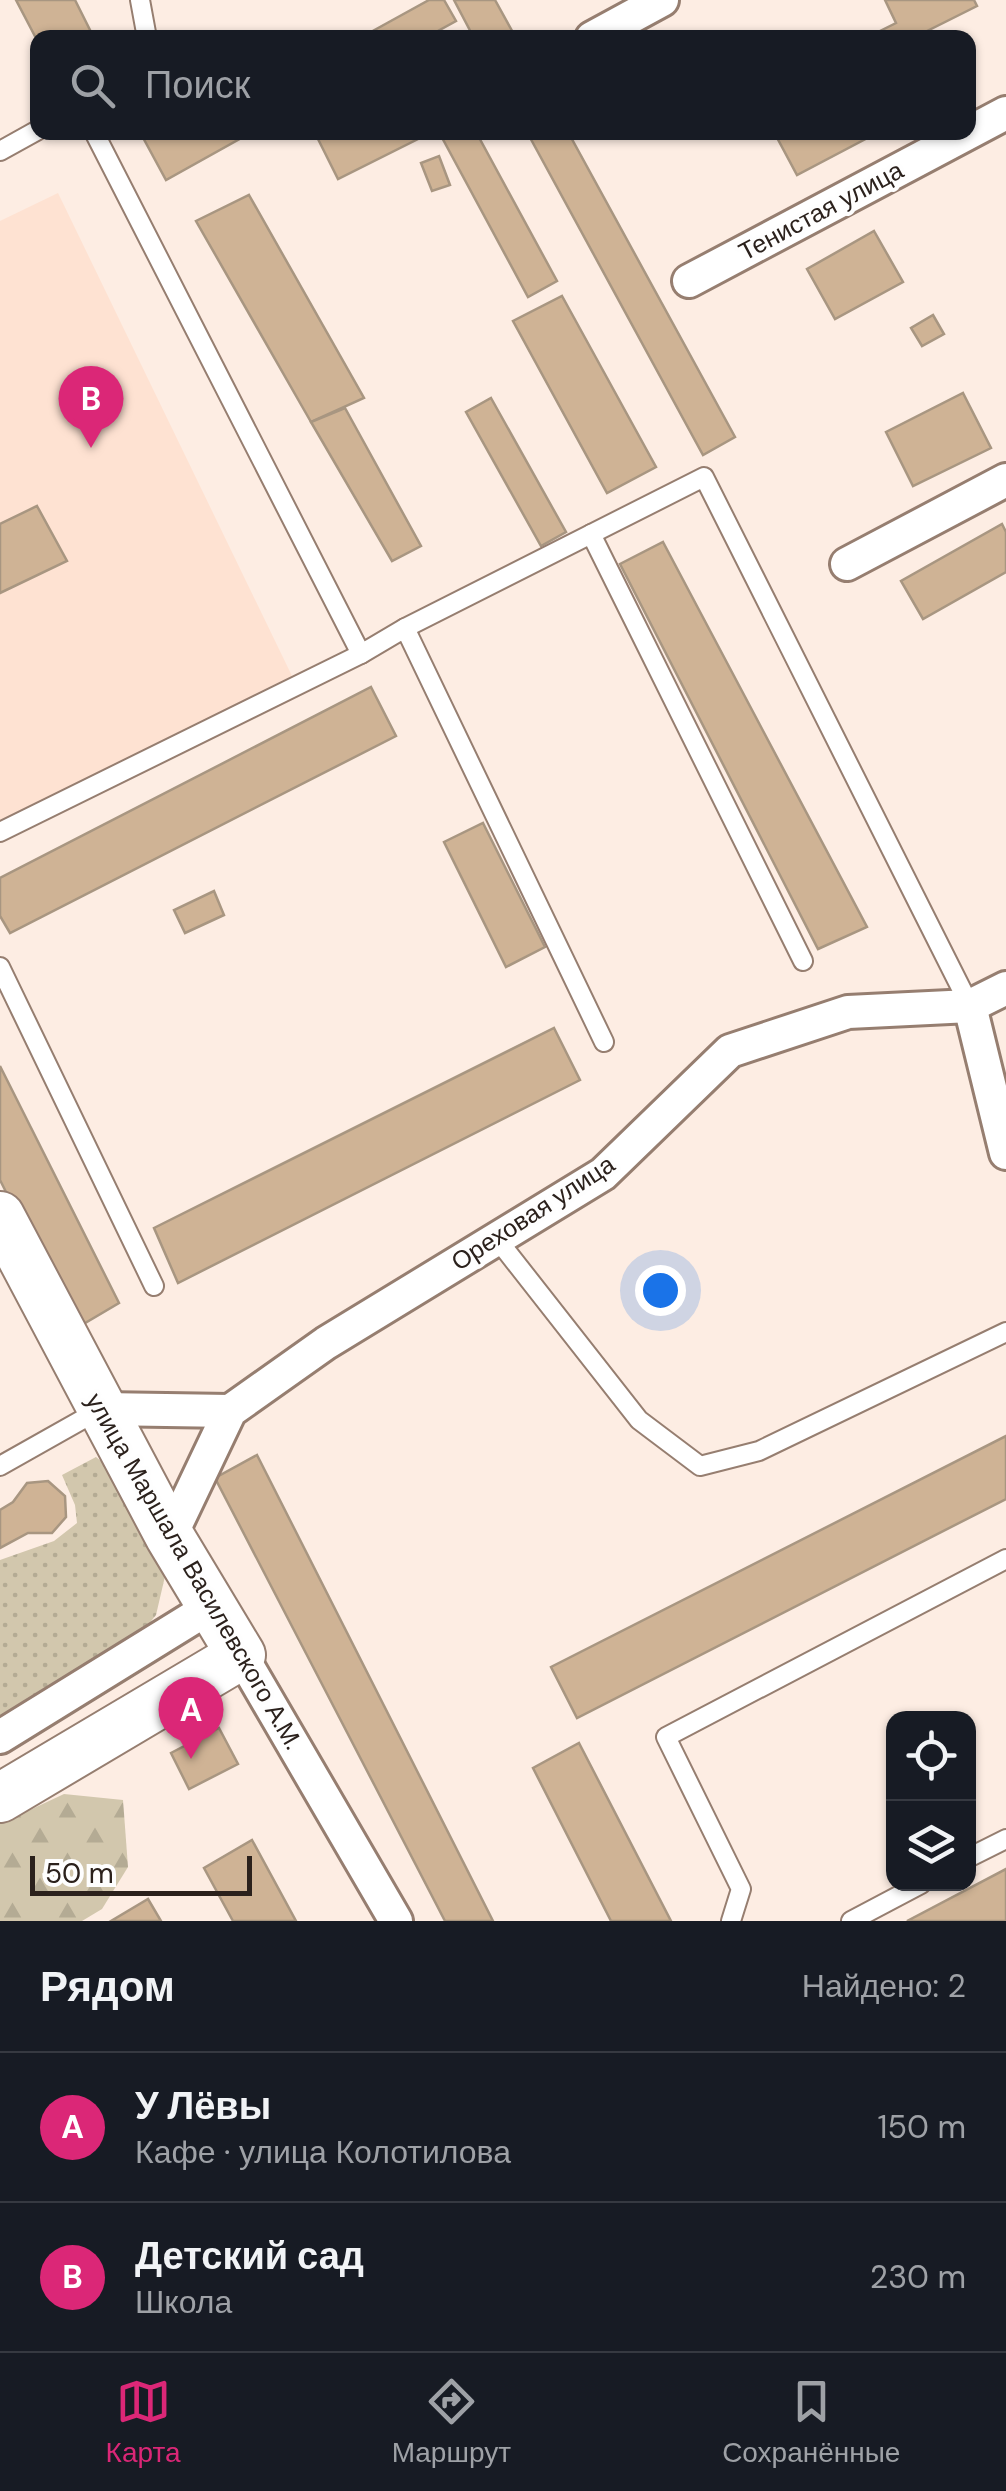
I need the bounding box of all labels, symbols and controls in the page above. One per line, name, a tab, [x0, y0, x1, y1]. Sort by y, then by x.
search box	[30, 30, 976, 140]
icon: search	[65, 58, 120, 113]
text: Поиск	[145, 60, 250, 110]
street label: Тенистая улица	[733, 154, 909, 268]
pin: B	[58, 366, 124, 448]
street label: Ореховая улица	[445, 1148, 621, 1278]
your location	[635, 1265, 686, 1316]
street label: улица Маршала Василевского А.М.	[78, 1387, 310, 1755]
pin: A	[158, 1676, 224, 1759]
map controls	[886, 1711, 976, 1891]
button: locate	[886, 1711, 976, 1801]
button: layers	[886, 1801, 976, 1891]
scale bar	[30, 1851, 252, 1896]
text: 50 m	[45, 1855, 114, 1892]
text: Рядом	[40, 1959, 175, 2014]
text: Найдено: 2	[802, 1965, 966, 2007]
text: У Лёвы	[135, 2081, 271, 2131]
text: A	[61, 2106, 84, 2148]
text: 150 m	[878, 2106, 966, 2148]
text: Кафе · улица Колотилова	[135, 2131, 511, 2173]
text: Детский сад	[135, 2231, 364, 2281]
text: B	[62, 2256, 83, 2298]
text: 230 m	[870, 2256, 966, 2298]
text: Школа	[135, 2281, 232, 2323]
tab: Карта	[106, 2374, 181, 2471]
tab: Маршрут	[392, 2374, 511, 2471]
tab: Сохранённые	[722, 2374, 900, 2471]

